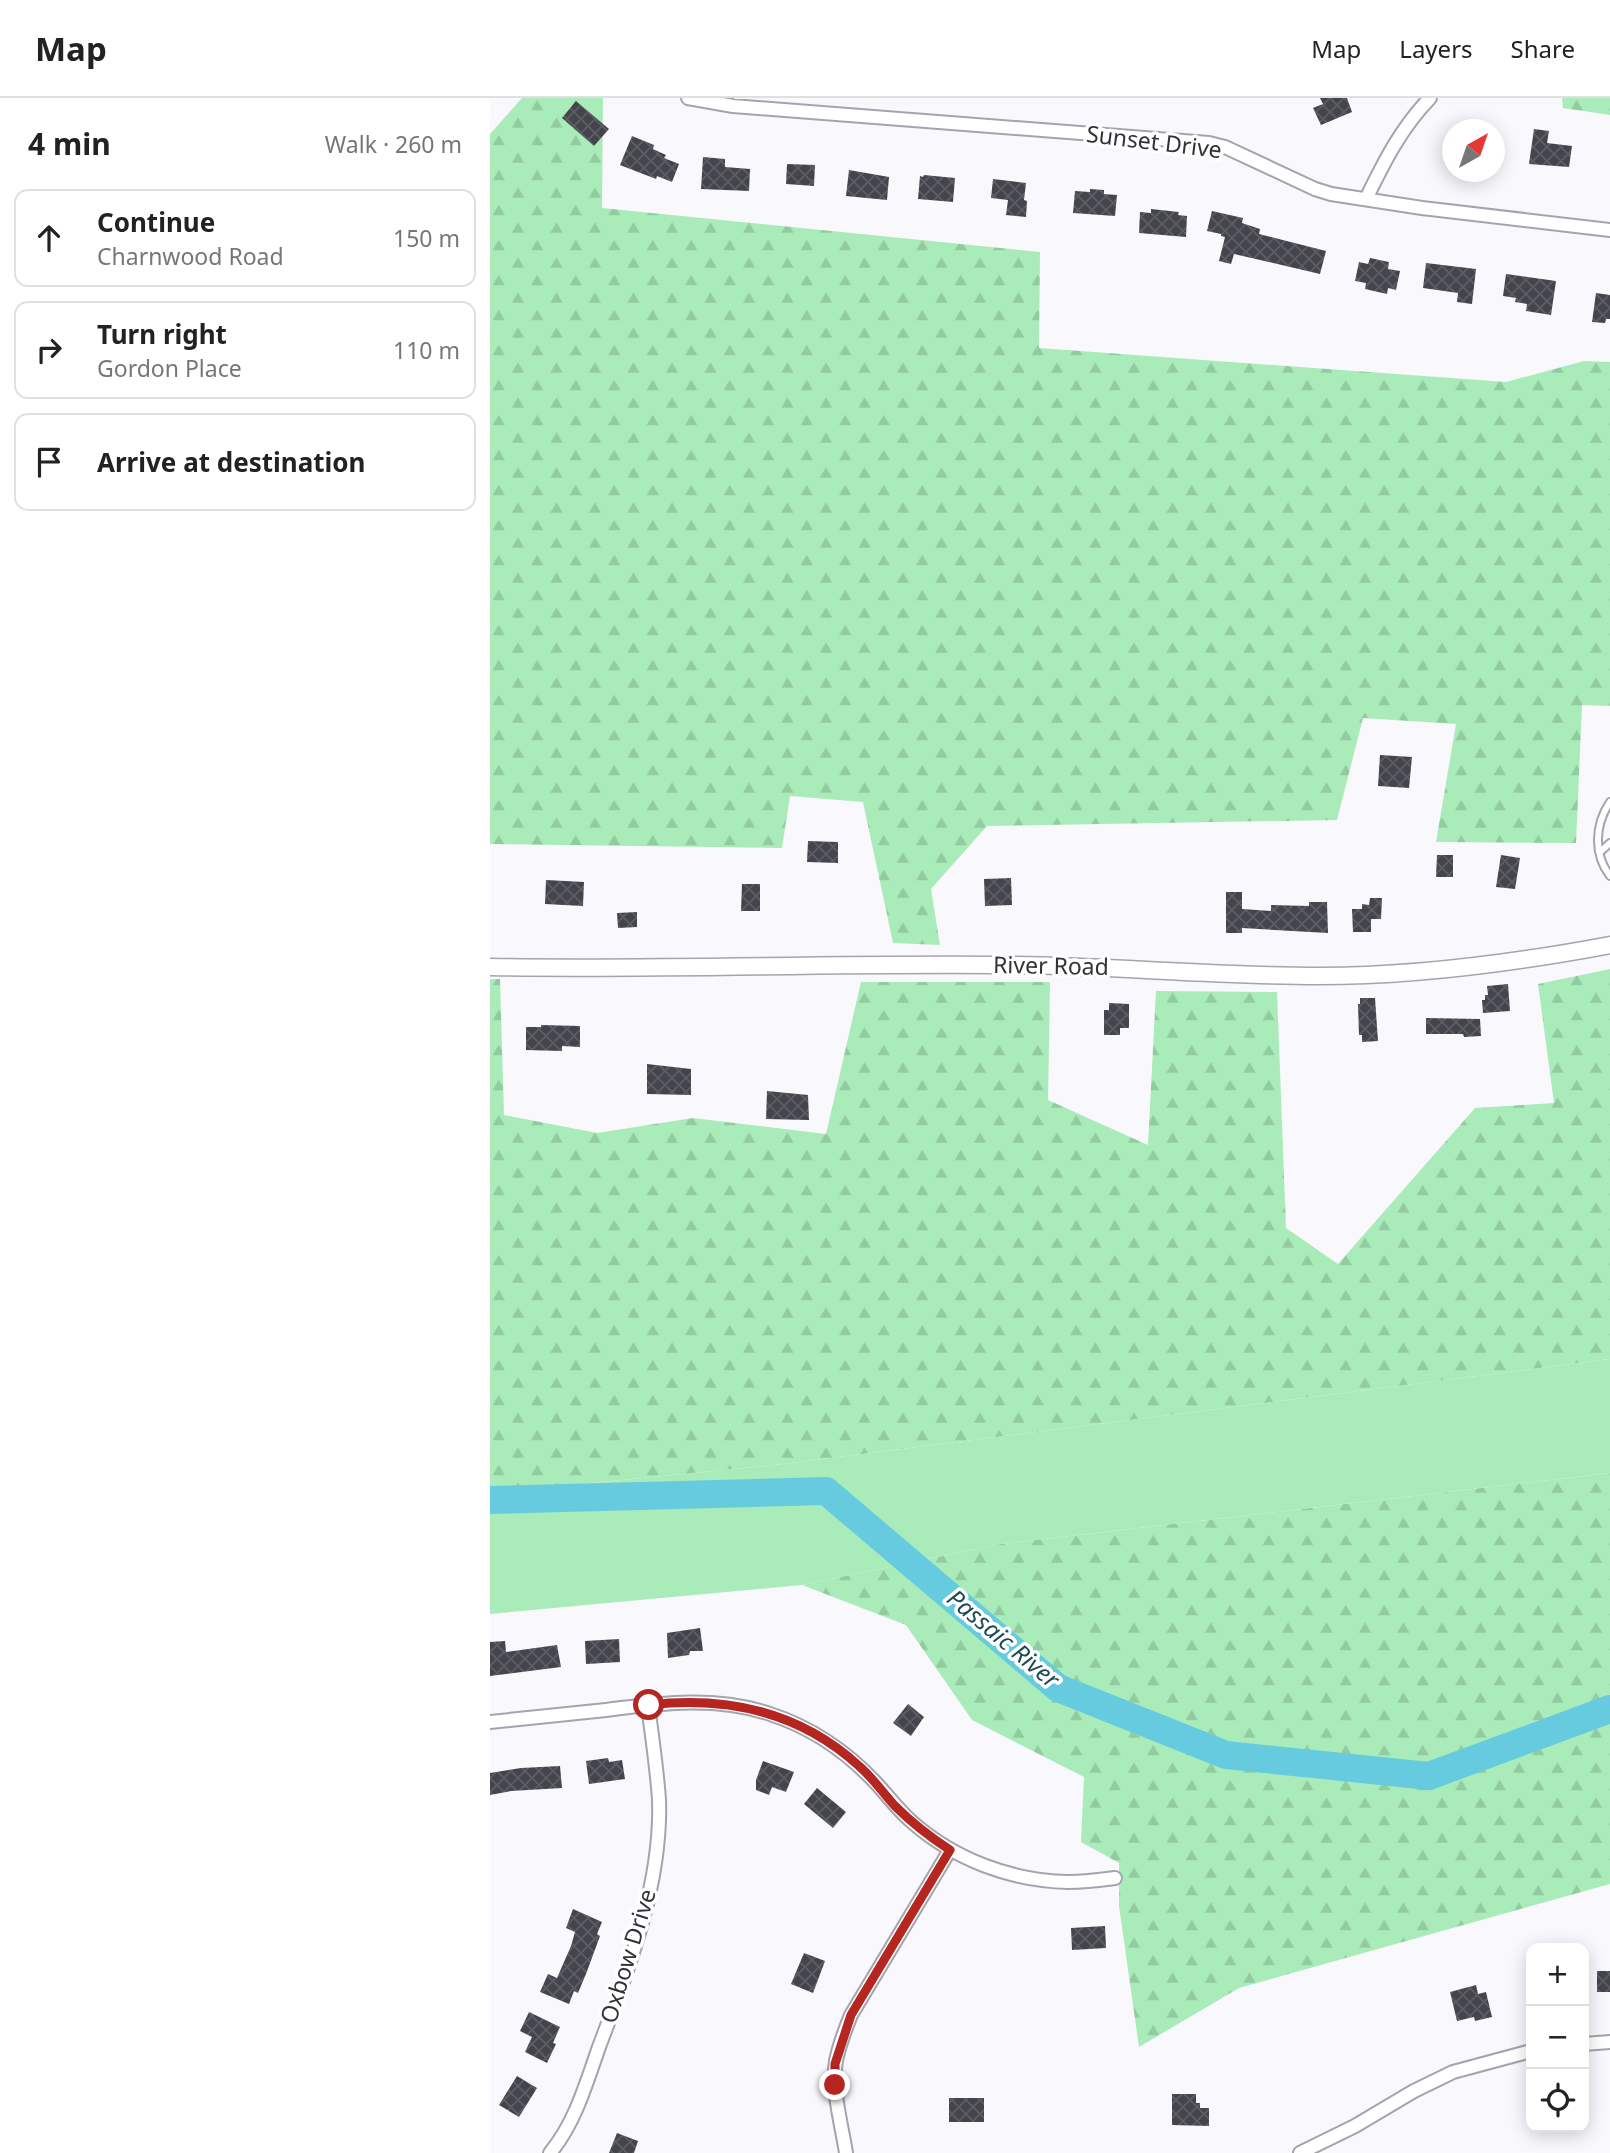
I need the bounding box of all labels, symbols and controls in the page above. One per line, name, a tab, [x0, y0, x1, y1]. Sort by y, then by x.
text: Map	[35, 26, 107, 71]
text: Map	[1311, 32, 1361, 65]
text: Layers	[1399, 32, 1473, 65]
text: Share	[1511, 32, 1575, 65]
street label: Sunset Drive	[1085, 117, 1224, 165]
north arrow	[1442, 119, 1505, 182]
text: 4 min	[28, 123, 111, 164]
text: Walk · 260 m	[325, 128, 462, 160]
text: Continue	[97, 204, 215, 240]
icon: ahead	[30, 219, 68, 257]
text: 150 m	[393, 222, 460, 254]
text: Charnwood Road	[97, 240, 284, 272]
text: Turn right	[97, 316, 227, 352]
icon: right	[30, 331, 68, 369]
text: 110 m	[393, 334, 460, 366]
text: Gordon Place	[97, 352, 242, 384]
icon: arrive	[30, 443, 68, 481]
text: Arrive at destination	[97, 444, 366, 480]
street label: River Road	[993, 948, 1109, 982]
water label: Passaic River	[941, 1581, 1068, 1696]
route start	[633, 1689, 664, 1720]
street label: Oxbow Drive	[591, 1885, 663, 2027]
map controls	[1526, 1943, 1589, 2132]
button: +	[1526, 1943, 1589, 2006]
button: −	[1526, 2006, 1589, 2069]
route end	[819, 2069, 850, 2100]
button: locate	[1526, 2069, 1589, 2132]

